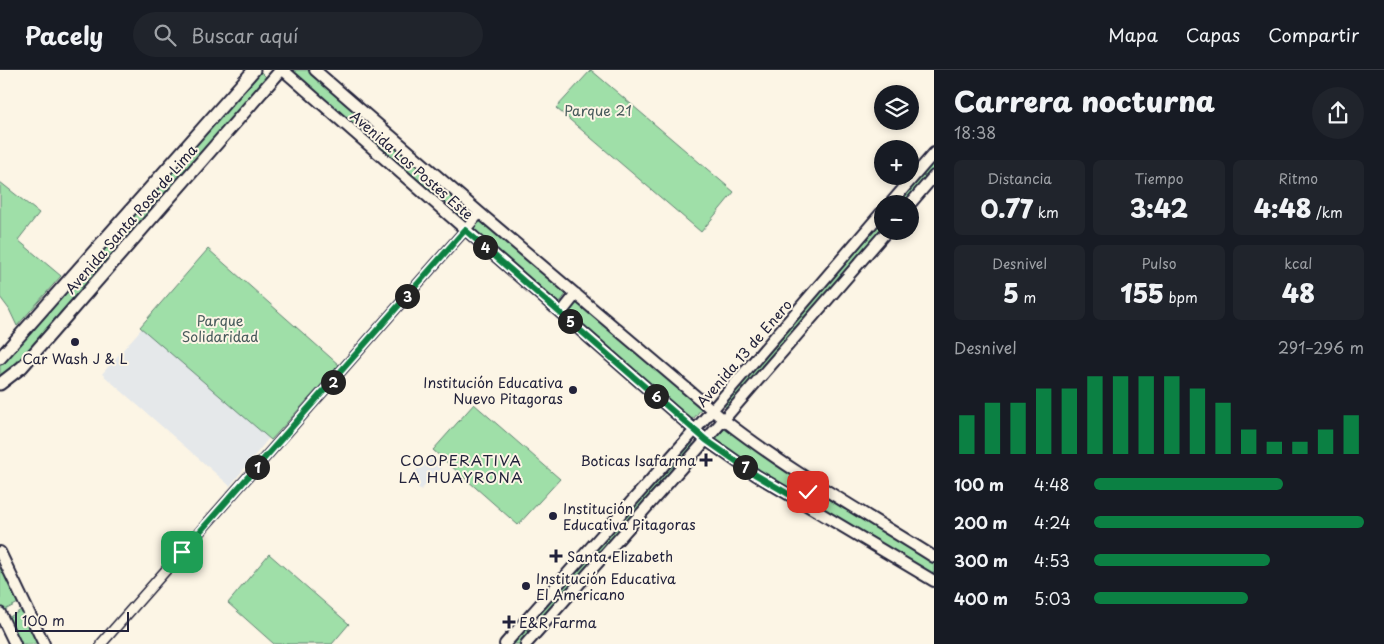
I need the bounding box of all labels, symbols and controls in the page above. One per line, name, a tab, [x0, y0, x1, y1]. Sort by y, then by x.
search box	[133, 12, 483, 57]
text: Pacely	[25, 17, 103, 53]
icon: search	[151, 21, 179, 49]
text: Buscar aquí	[191, 21, 298, 49]
text: Mapa	[1108, 21, 1158, 48]
text: Capas	[1186, 21, 1240, 48]
text: Compartir	[1268, 21, 1359, 48]
text: Carrera nocturna	[954, 79, 1215, 122]
map controls	[874, 85, 919, 240]
button: layers	[874, 85, 919, 130]
button: share	[1312, 87, 1364, 139]
park label: Parque 21	[564, 100, 632, 121]
street label: Avenida Los Postes Este	[346, 106, 478, 224]
text: 18:38	[954, 120, 996, 144]
street label: Avenida Santa Rosa de Lima	[60, 140, 202, 298]
button: +	[874, 140, 919, 185]
text: Distancia	[987, 168, 1052, 189]
text: Tiempo	[1134, 168, 1184, 189]
text: Ritmo	[1279, 168, 1318, 189]
text: 0.77	[981, 189, 1033, 227]
text: 3:42	[1130, 189, 1188, 227]
text: 4:48	[1254, 189, 1311, 227]
button: −	[874, 195, 919, 240]
text: km	[1033, 202, 1059, 223]
text: /km	[1311, 202, 1343, 223]
pin: 4	[472, 234, 498, 260]
text: 4	[481, 237, 490, 258]
text: Desnivel	[992, 253, 1047, 274]
text: Pulso	[1141, 253, 1176, 274]
text: kcal	[1284, 253, 1312, 274]
text: 5	[1003, 274, 1019, 312]
text: 155	[1120, 274, 1164, 312]
text: 48	[1282, 274, 1315, 312]
pin: 3	[394, 284, 420, 308]
text: 3	[403, 286, 412, 307]
text: m	[1019, 287, 1036, 308]
text: bpm	[1164, 287, 1198, 308]
street label: Avenida 13 de Enero	[691, 295, 797, 411]
pin: 5	[558, 308, 582, 334]
park label: Parque Solidaridad	[182, 310, 258, 347]
text: 5	[566, 311, 575, 332]
text: Desnivel	[954, 335, 1016, 359]
text: 291–296 m	[1278, 335, 1364, 359]
marker: Car Wash J & L	[69, 336, 81, 348]
place label: Car Wash J & L	[22, 348, 128, 369]
pin: 2	[320, 370, 346, 394]
text: 2	[329, 372, 338, 393]
place label: Institución Educativa Nuevo Pitagoras	[423, 372, 563, 409]
marker: Institución Educativa Nuevo Pitagoras	[567, 384, 579, 396]
pin: 6	[644, 384, 668, 408]
text: 6	[652, 386, 661, 407]
district label: COOPERATIVA LA HUAYRONA	[399, 448, 523, 488]
place label: Boticas Isafarma	[581, 450, 696, 471]
pin: 1	[244, 454, 270, 480]
marker: Boticas Isafarma	[700, 454, 712, 466]
pin: 7	[732, 454, 758, 480]
text: 1	[254, 457, 261, 478]
text: 7	[741, 457, 750, 478]
pin	[787, 471, 829, 513]
text: 100 m	[954, 472, 1004, 496]
text: 4:48	[1034, 472, 1070, 496]
icon: check	[794, 478, 822, 506]
place label: Institución Educativa Pitagoras	[563, 498, 696, 535]
marker: Institución Educativa Pitagoras	[547, 510, 559, 522]
text: 200 m	[954, 510, 1008, 534]
text: 4:24	[1034, 510, 1071, 534]
pin	[161, 531, 203, 573]
icon: arrive	[168, 538, 196, 566]
place label: Santa Elizabeth	[567, 546, 673, 567]
text: 300 m	[954, 548, 1008, 572]
text: 4:53	[1034, 548, 1070, 572]
marker: Santa Elizabeth	[549, 549, 563, 563]
place label: Institución Educativa El Americano	[536, 568, 676, 605]
marker: Institución Educativa El Americano	[520, 580, 532, 592]
text: 400 m	[954, 586, 1008, 610]
text: 5:03	[1034, 586, 1071, 610]
scale bar	[15, 609, 129, 632]
text: 100 m	[22, 610, 65, 631]
place label: E&R Farma	[519, 612, 597, 633]
marker: E&R Farma	[503, 616, 515, 628]

